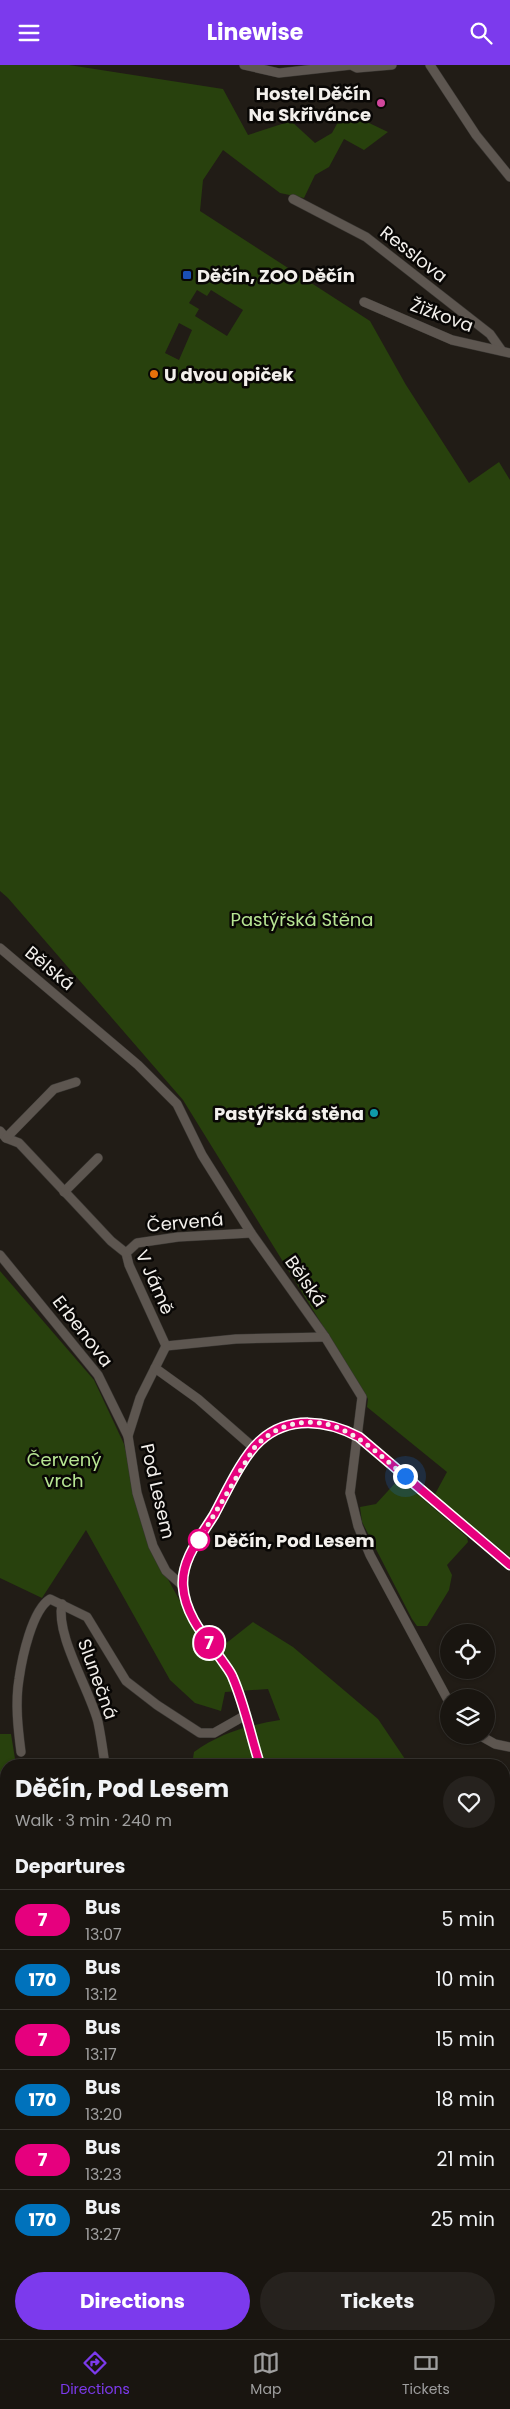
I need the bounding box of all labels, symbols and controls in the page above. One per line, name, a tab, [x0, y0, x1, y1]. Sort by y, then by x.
text: Linewise	[207, 17, 303, 48]
icon: menu	[15, 19, 43, 47]
icon: search	[467, 19, 495, 47]
place label: Hostel Děčín Na Skřivánce	[249, 81, 371, 127]
marker: Hostel Děčín Na Skřivánce	[375, 97, 387, 109]
street label: Resslova	[375, 220, 453, 288]
place label: Děčín, ZOO Děčín	[197, 263, 355, 288]
marker: Děčín, ZOO Děčín	[181, 269, 193, 281]
street label: Žižkova	[407, 292, 477, 338]
place label: U dvou opiček	[164, 362, 294, 387]
marker: U dvou opiček	[148, 368, 160, 380]
park label: Pastýřská Stěna	[231, 907, 374, 932]
street label: Bělská	[20, 940, 80, 996]
place label: Pastýřská stěna	[214, 1101, 364, 1126]
marker: Pastýřská stěna	[368, 1107, 380, 1119]
street label: Červená	[146, 1206, 224, 1238]
street label: V Jámě	[130, 1246, 180, 1318]
street label: Bělská	[279, 1250, 333, 1312]
street label: Erbenova	[47, 1290, 119, 1372]
street label: Pod Lesem	[135, 1441, 181, 1541]
park label: Červený vrch	[27, 1447, 101, 1493]
your location	[393, 1464, 418, 1489]
place label: Děčín, Pod Lesem	[214, 1528, 375, 1553]
marker: Děčín, Pod Lesem	[188, 1529, 210, 1551]
map controls	[440, 1624, 495, 1744]
button: locate	[440, 1624, 495, 1679]
line badge: 7	[193, 1627, 225, 1659]
text: 7	[204, 1630, 214, 1655]
street label: Slunečná	[72, 1635, 124, 1723]
button: layers	[440, 1689, 495, 1744]
text: Děčín, Pod Lesem	[15, 1772, 229, 1805]
button: heart	[443, 1776, 495, 1828]
text: Walk · 3 min · 240 m	[15, 1809, 172, 1832]
text: Departures	[15, 1853, 125, 1880]
text: Bus	[85, 1894, 121, 1921]
text: 5 min	[442, 1906, 495, 1933]
text: 7	[38, 1907, 47, 1932]
text: 13:07	[85, 1923, 122, 1946]
text: Bus	[85, 1954, 121, 1981]
text: 10 min	[436, 1966, 495, 1993]
text: 170	[28, 1967, 57, 1992]
text: 13:12	[85, 1983, 117, 2006]
text: Bus	[85, 2014, 121, 2041]
text: 15 min	[436, 2026, 495, 2053]
text: 7	[38, 2027, 47, 2052]
text: 13:17	[85, 2043, 117, 2066]
text: Bus	[85, 2074, 121, 2101]
text: 18 min	[435, 2086, 495, 2113]
text: 170	[28, 2087, 57, 2112]
text: 13:20	[85, 2103, 122, 2126]
text: Bus	[85, 2134, 121, 2161]
text: 21 min	[437, 2146, 495, 2173]
text: 7	[38, 2147, 47, 2172]
text: 13:23	[85, 2163, 122, 2186]
text: Bus	[85, 2194, 121, 2221]
text: 25 min	[431, 2206, 495, 2233]
text: 170	[28, 2207, 57, 2232]
text: 13:27	[85, 2223, 121, 2246]
button: Directions	[15, 2272, 250, 2330]
button: Tickets	[260, 2272, 495, 2330]
tab: Directions	[60, 2349, 130, 2400]
tab: Map	[250, 2349, 281, 2400]
tab: Tickets	[402, 2349, 450, 2400]

